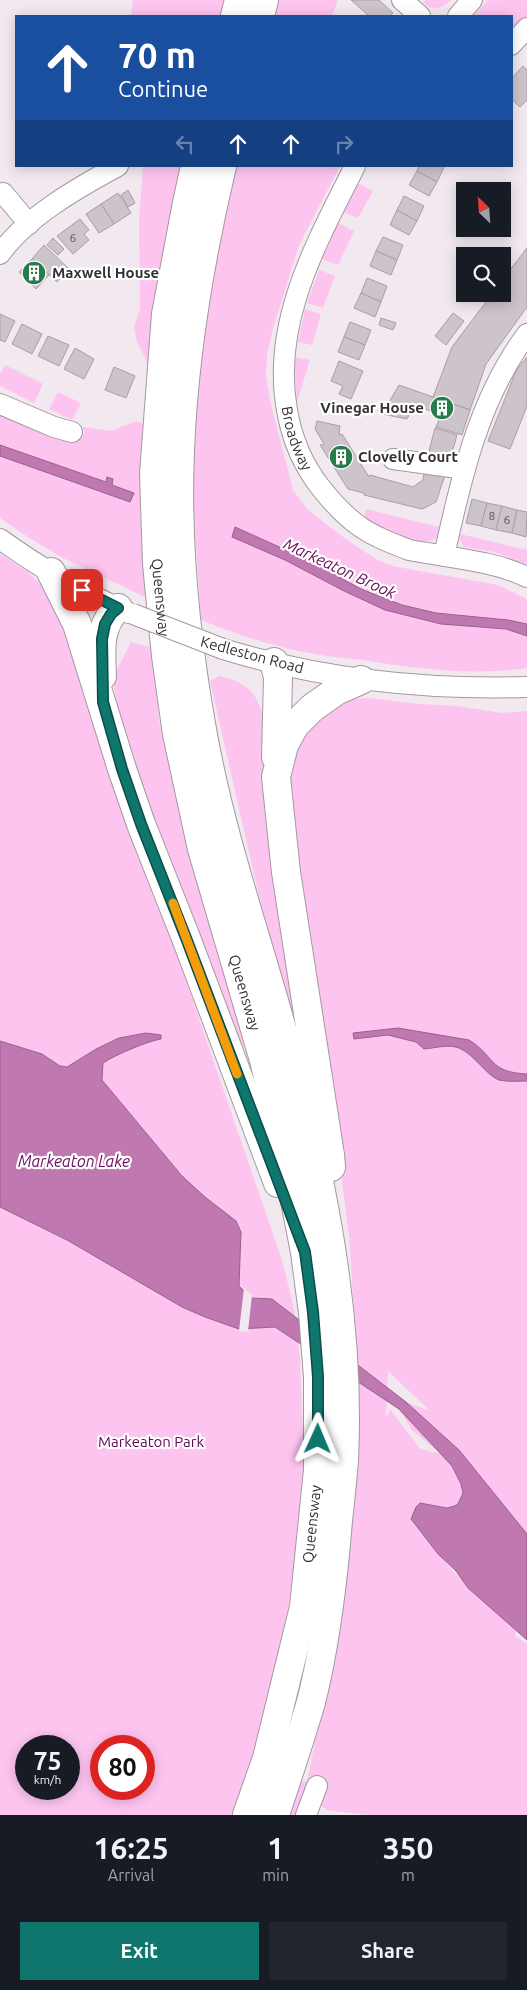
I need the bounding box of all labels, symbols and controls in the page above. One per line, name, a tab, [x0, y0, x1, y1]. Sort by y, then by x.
icon: ahead	[35, 35, 100, 100]
text: 70 m	[118, 35, 196, 75]
text: Continue	[118, 76, 208, 101]
icon: left	[171, 130, 199, 158]
icon: ahead	[224, 130, 252, 158]
icon: ahead	[277, 130, 305, 158]
icon: right	[330, 130, 358, 158]
north arrow	[456, 182, 511, 238]
map controls	[456, 182, 511, 302]
house number: 6	[70, 231, 77, 244]
button: search	[456, 247, 511, 302]
building icon: Maxwell House	[21, 260, 47, 286]
place label: Maxwell House	[52, 264, 159, 281]
building icon: Vinegar House	[429, 395, 455, 421]
place label: Vinegar House	[320, 399, 424, 416]
street label: Broadway	[278, 405, 316, 473]
building icon: Clovelly Court	[328, 444, 354, 470]
place label: Clovelly Court	[358, 448, 458, 465]
house number: 8	[489, 509, 496, 522]
house number: 6	[504, 513, 511, 526]
water label: Markeaton Brook	[281, 534, 400, 602]
street label: Queensway	[148, 558, 173, 637]
pin	[61, 569, 103, 611]
icon: arrive	[68, 576, 96, 604]
street label: Kedleston Road	[199, 633, 305, 676]
street label: Queensway	[225, 953, 264, 1033]
water label: Markeaton Lake	[18, 1152, 130, 1170]
position arrow	[291, 1412, 343, 1464]
park label: Markeaton Park	[98, 1433, 205, 1450]
street label: Queensway	[299, 1484, 324, 1564]
speed limit sign: 80	[90, 1735, 155, 1800]
text: 75	[33, 1747, 62, 1775]
text: km/h	[34, 1773, 61, 1786]
text: 16:25	[94, 1831, 169, 1865]
text: 1	[267, 1831, 284, 1865]
text: 350	[383, 1831, 433, 1865]
text: Arrival	[108, 1866, 154, 1884]
text: min	[262, 1866, 289, 1884]
text: m	[401, 1866, 415, 1884]
button: Exit	[20, 1922, 259, 1980]
button: Share	[269, 1922, 507, 1980]

